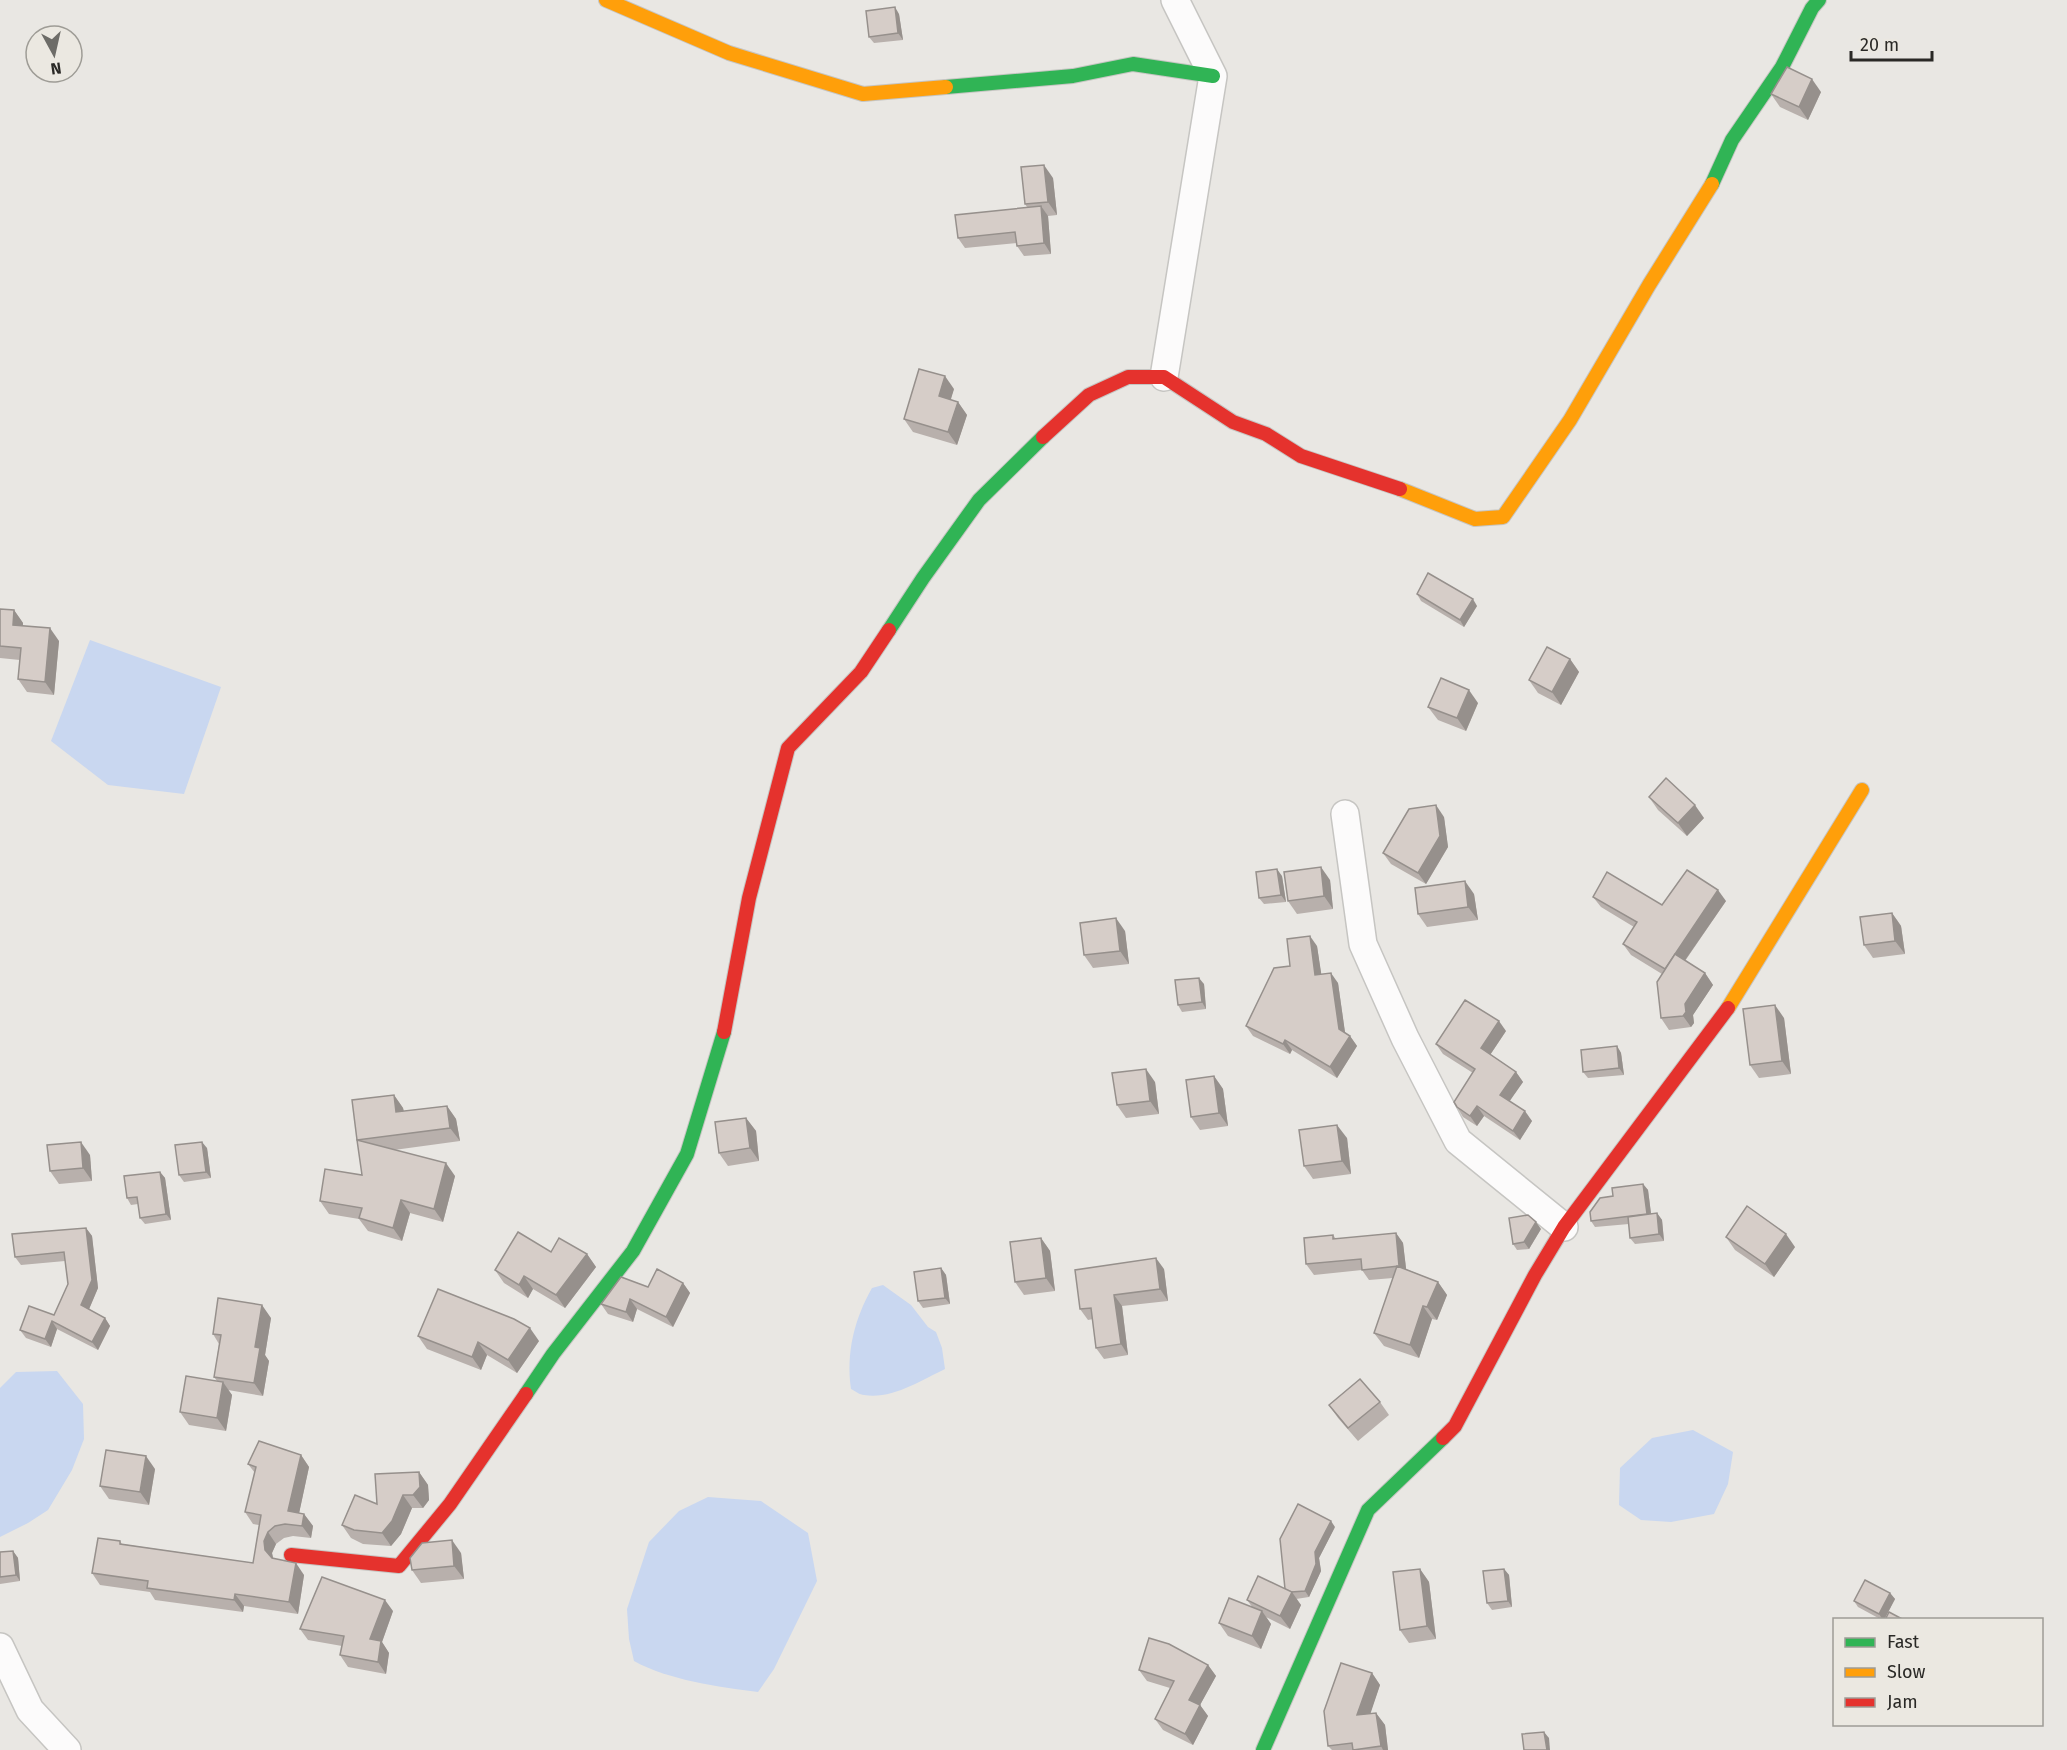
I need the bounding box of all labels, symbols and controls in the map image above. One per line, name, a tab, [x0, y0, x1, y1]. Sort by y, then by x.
north arrow	[24, 24, 84, 84]
scale bar	[1851, 24, 1932, 62]
text: 20 m	[1860, 34, 1899, 56]
text: N	[49, 58, 63, 79]
legend	[1833, 1618, 2043, 1726]
text: Fast	[1887, 1631, 1920, 1653]
text: Slow	[1887, 1661, 1926, 1683]
text: Jam	[1887, 1691, 1918, 1713]

